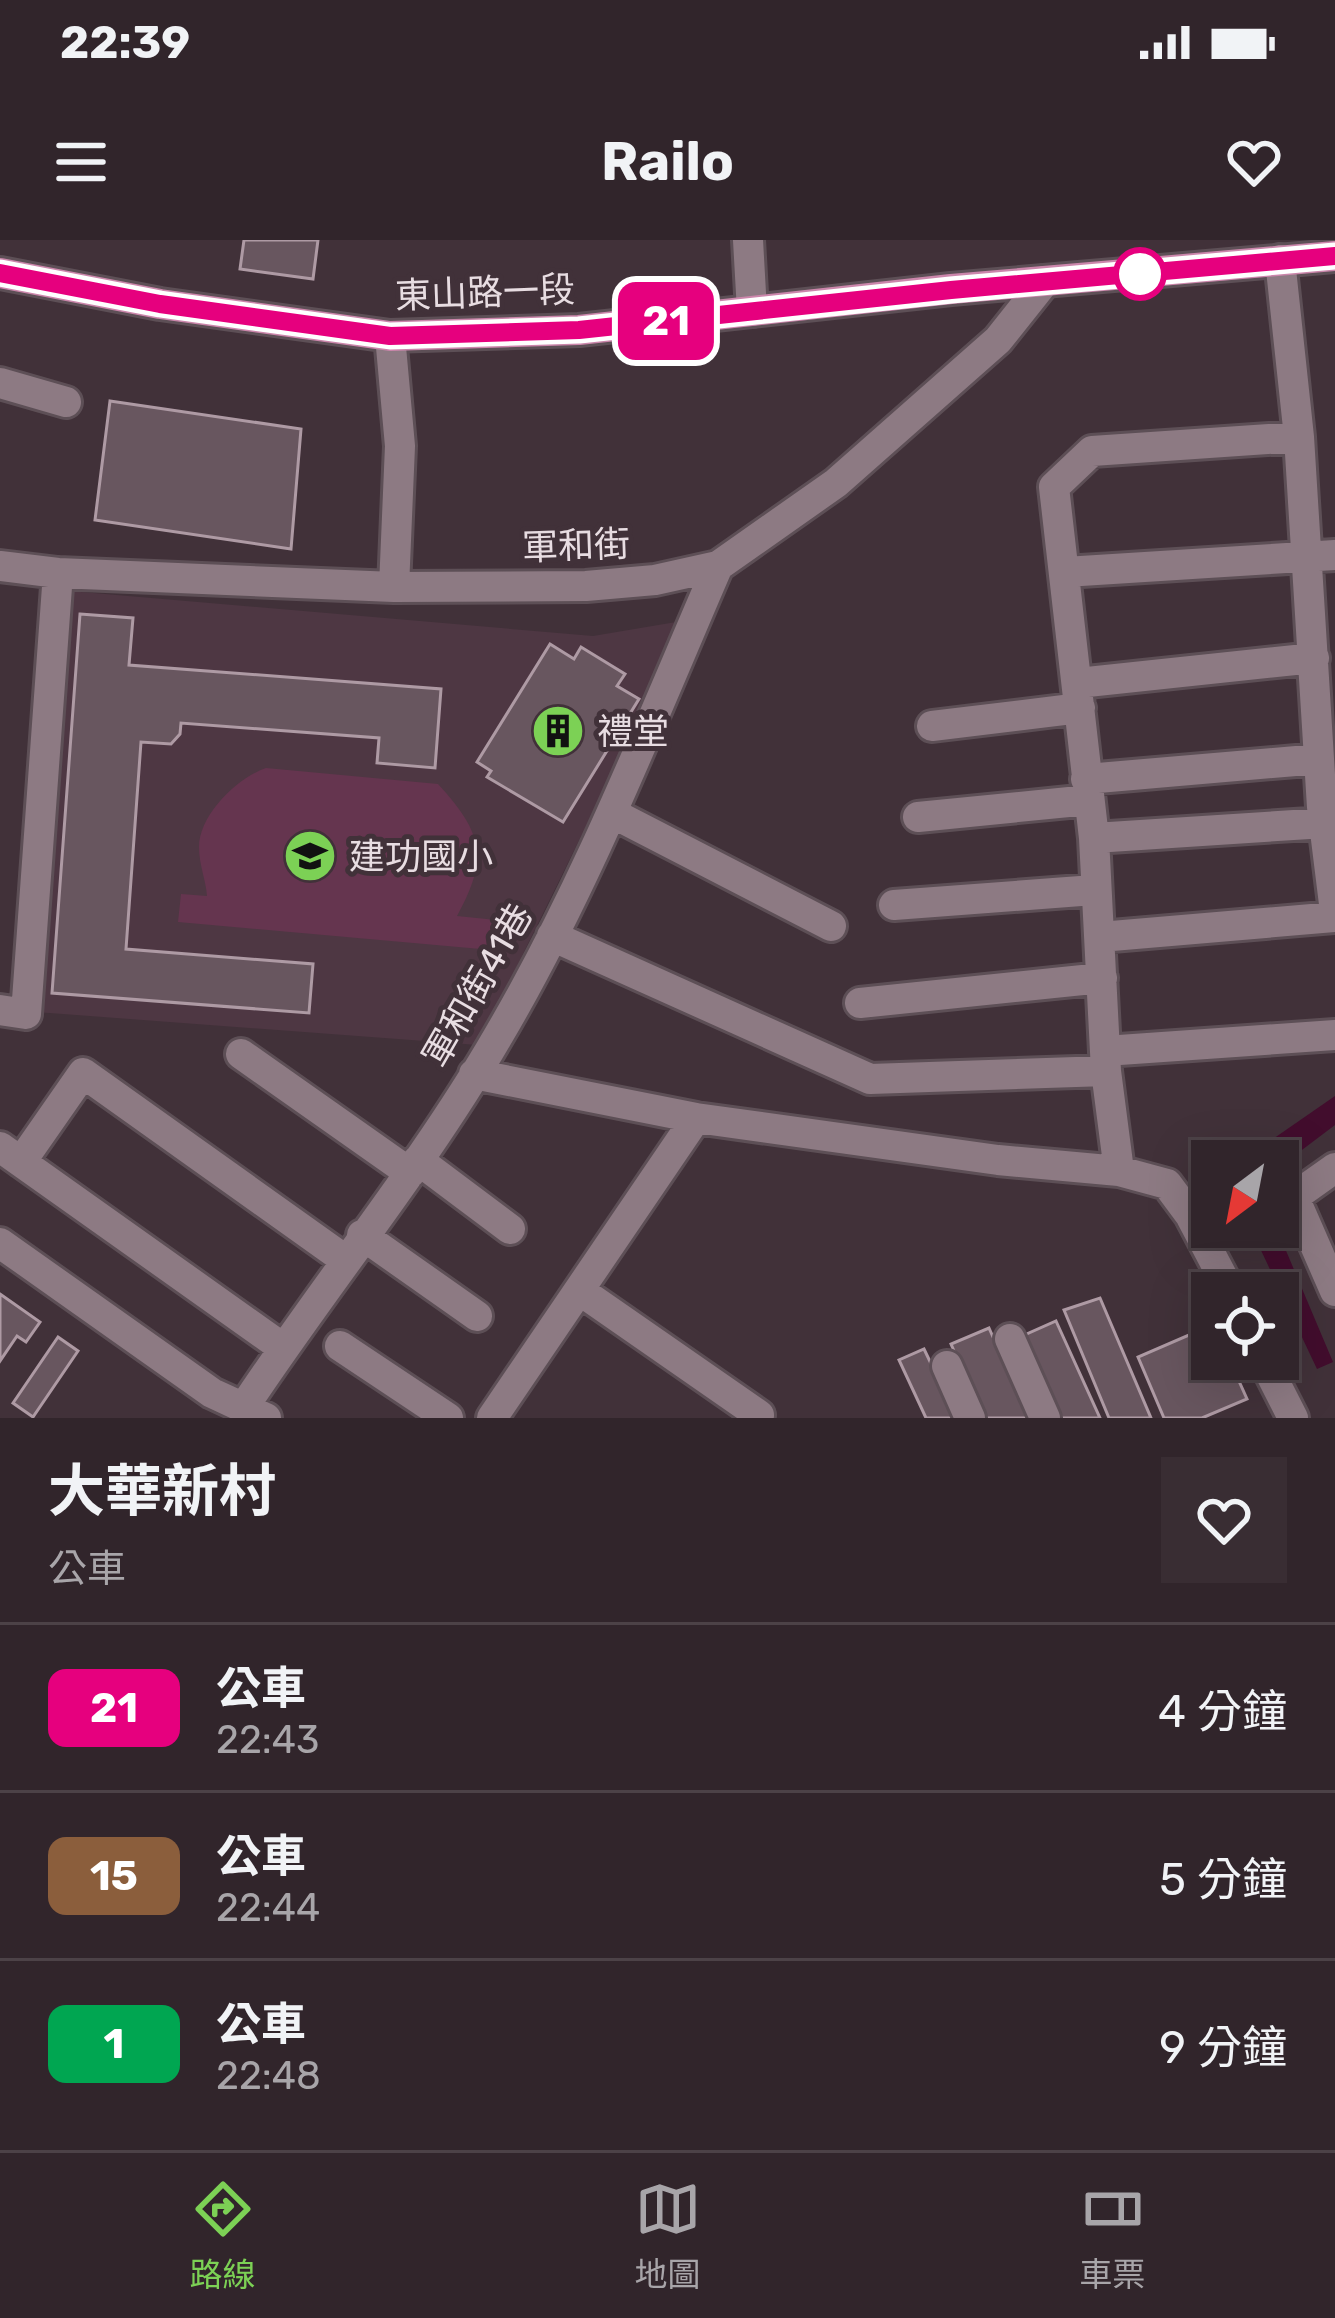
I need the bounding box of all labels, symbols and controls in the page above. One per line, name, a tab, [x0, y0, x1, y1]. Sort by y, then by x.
text: 22:39	[60, 16, 190, 69]
icon: menu	[48, 129, 114, 195]
icon: heart	[1221, 129, 1287, 195]
text: Railo	[601, 130, 734, 194]
unlabelled marker	[1115, 249, 1165, 299]
street label: 東山路一段	[394, 268, 576, 317]
line badge: 21	[612, 282, 720, 360]
text: 21	[642, 296, 690, 346]
street label: 軍和街	[521, 522, 631, 569]
building icon: 禮堂	[530, 703, 586, 759]
place label: 禮堂	[597, 710, 669, 753]
school or university icon: 建功國小	[282, 828, 338, 884]
place label: 建功國小	[349, 835, 493, 878]
street label: 軍和街41巷	[414, 896, 541, 1074]
north arrow	[1191, 1140, 1299, 1248]
map controls	[1191, 1140, 1299, 1380]
button: locate	[1191, 1272, 1299, 1380]
button: heart	[1161, 1457, 1287, 1583]
text: 大華新村	[48, 1458, 276, 1525]
text: 公車	[48, 1546, 126, 1592]
text: 公車	[216, 1662, 306, 1715]
text: 21	[90, 1683, 138, 1733]
text: 4 分鐘	[1158, 1685, 1287, 1738]
text: 22:43	[216, 1717, 319, 1763]
text: 公車	[216, 1830, 306, 1883]
text: 15	[90, 1851, 138, 1901]
text: 5 分鐘	[1159, 1853, 1287, 1906]
text: 22:44	[216, 1885, 320, 1931]
text: 公車	[216, 1998, 306, 2051]
text: 1	[104, 2019, 124, 2069]
text: 9 分鐘	[1159, 2021, 1287, 2074]
text: 22:48	[216, 2053, 321, 2099]
tab: 路線	[190, 2176, 256, 2296]
tab: 地圖	[635, 2176, 701, 2296]
tab: 車票	[1080, 2176, 1146, 2296]

